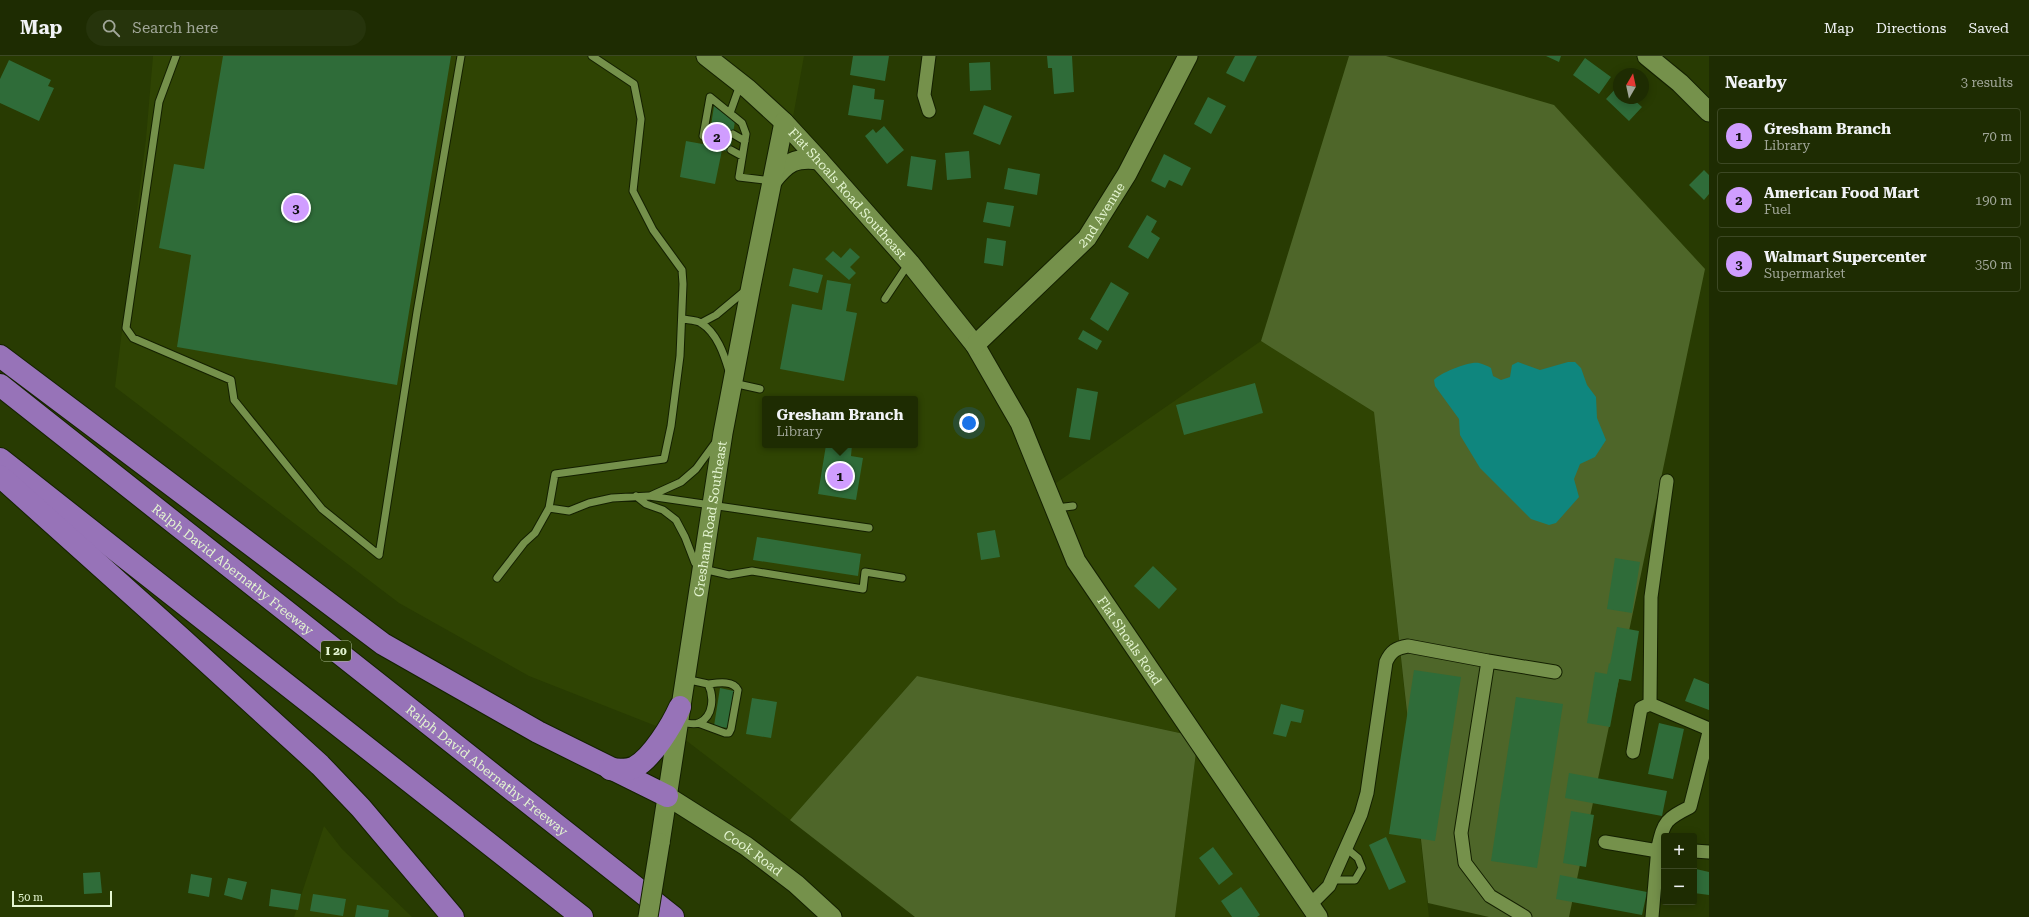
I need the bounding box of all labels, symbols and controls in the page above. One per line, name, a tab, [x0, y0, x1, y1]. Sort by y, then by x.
search box	[86, 10, 366, 46]
text: Map	[20, 16, 62, 39]
icon: search	[100, 17, 122, 39]
text: Search here	[132, 19, 218, 37]
text: Map	[1824, 20, 1854, 36]
text: Directions	[1876, 20, 1946, 36]
text: Saved	[1968, 20, 2009, 36]
north arrow	[1613, 68, 1649, 104]
text: Nearby	[1725, 72, 1787, 92]
text: 3 results	[1961, 75, 2013, 90]
text: Gresham Branch	[1764, 120, 1891, 138]
pin: 2	[704, 122, 730, 152]
street label: Flat Shoals Road Southeast	[786, 125, 910, 262]
text: 1	[1735, 129, 1743, 144]
text: 70 m	[1982, 129, 2012, 144]
text: Library	[1764, 138, 1810, 153]
street label: 2nd Avenue	[1075, 180, 1127, 250]
text: American Food Mart	[1764, 184, 1919, 202]
pin: 3	[283, 193, 309, 223]
text: 2	[1735, 193, 1743, 208]
text: 190 m	[1975, 193, 2012, 208]
text: Fuel	[1764, 202, 1791, 217]
text: Walmart Supercenter	[1764, 248, 1927, 266]
text: 3	[1735, 257, 1743, 272]
text: 350 m	[1975, 257, 2012, 272]
text: Supermarket	[1764, 266, 1845, 281]
popup	[762, 396, 918, 448]
text: Gresham Branch	[776, 406, 904, 424]
your location	[959, 413, 979, 433]
text: Library	[776, 424, 823, 439]
street label: Gresham Road Southeast	[690, 440, 729, 598]
pin: 1	[827, 461, 853, 491]
street label: Ralph David Abernathy Freeway	[149, 501, 317, 638]
street label: Flat Shoals Road	[1095, 593, 1166, 688]
road number: I 20	[321, 641, 351, 661]
street label: Ralph David Abernathy Freeway	[403, 702, 571, 839]
street label: Cook Road	[721, 826, 786, 879]
map controls	[1661, 833, 1697, 905]
button: +	[1661, 833, 1697, 869]
button: −	[1661, 869, 1697, 905]
scale bar	[12, 889, 112, 908]
text: 50 m	[18, 891, 43, 904]

